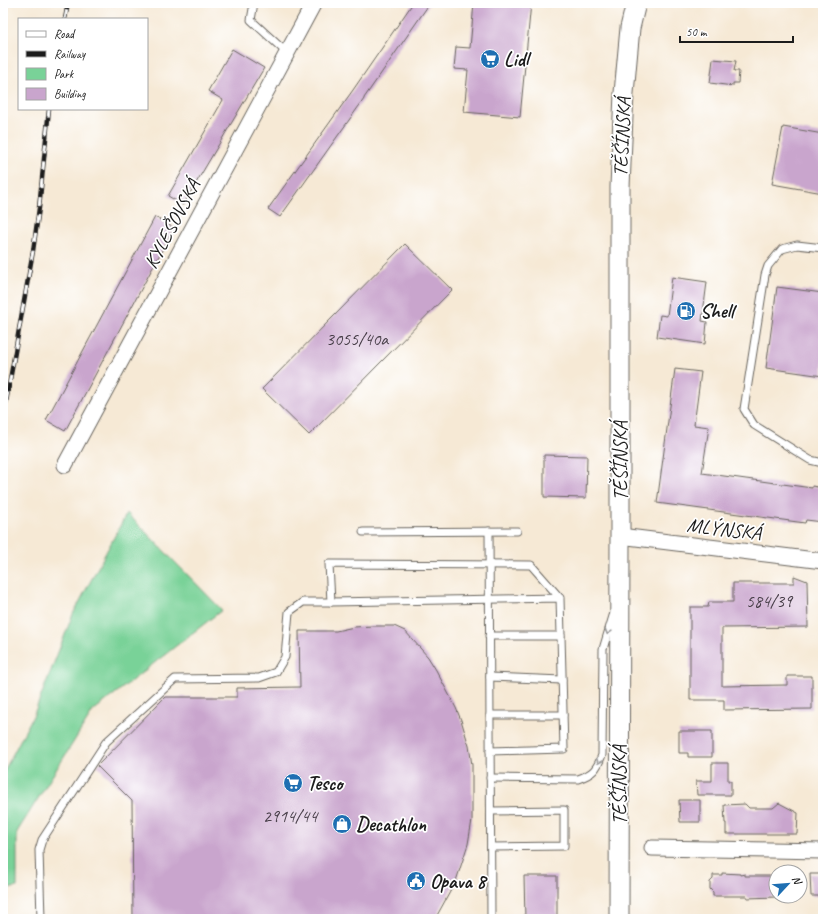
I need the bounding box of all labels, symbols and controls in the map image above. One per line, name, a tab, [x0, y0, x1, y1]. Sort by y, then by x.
legend	[18, 18, 148, 110]
scale bar	[680, 18, 793, 44]
text: 50 m	[686, 24, 708, 40]
text: Road	[54, 26, 76, 42]
text: Railway	[54, 46, 86, 62]
place label: Lidl	[504, 47, 532, 72]
supermarket icon: Lidl	[479, 48, 501, 70]
text: Park	[54, 66, 75, 82]
text: Building	[54, 86, 86, 102]
street label: TĚŠÍNSKÁ	[607, 94, 637, 177]
street label: KYLEŠOVSKÁ	[138, 173, 207, 273]
place label: Shell	[700, 299, 737, 324]
fuel station icon: Shell	[675, 300, 697, 322]
house number: 3055/40a	[326, 328, 389, 350]
street label: TĚŠÍNSKÁ	[608, 418, 633, 501]
street label: MLÝNSKÁ	[685, 512, 765, 546]
house number: 584/39	[746, 590, 794, 612]
one-way arrow	[604, 629, 613, 636]
street label: TĚŠÍNSKÁ	[607, 742, 632, 825]
one-way arrow	[596, 757, 604, 764]
place label: Tesco	[307, 771, 344, 796]
supermarket icon: Tesco	[282, 772, 304, 794]
house number: 2914/44	[263, 805, 319, 827]
place label: Decathlon	[356, 812, 427, 837]
shop icon: Decathlon	[331, 813, 353, 835]
north arrow	[768, 864, 808, 904]
place label: Opava 8	[430, 869, 488, 894]
public building icon: Opava 8	[405, 870, 427, 892]
text: N	[789, 873, 806, 888]

